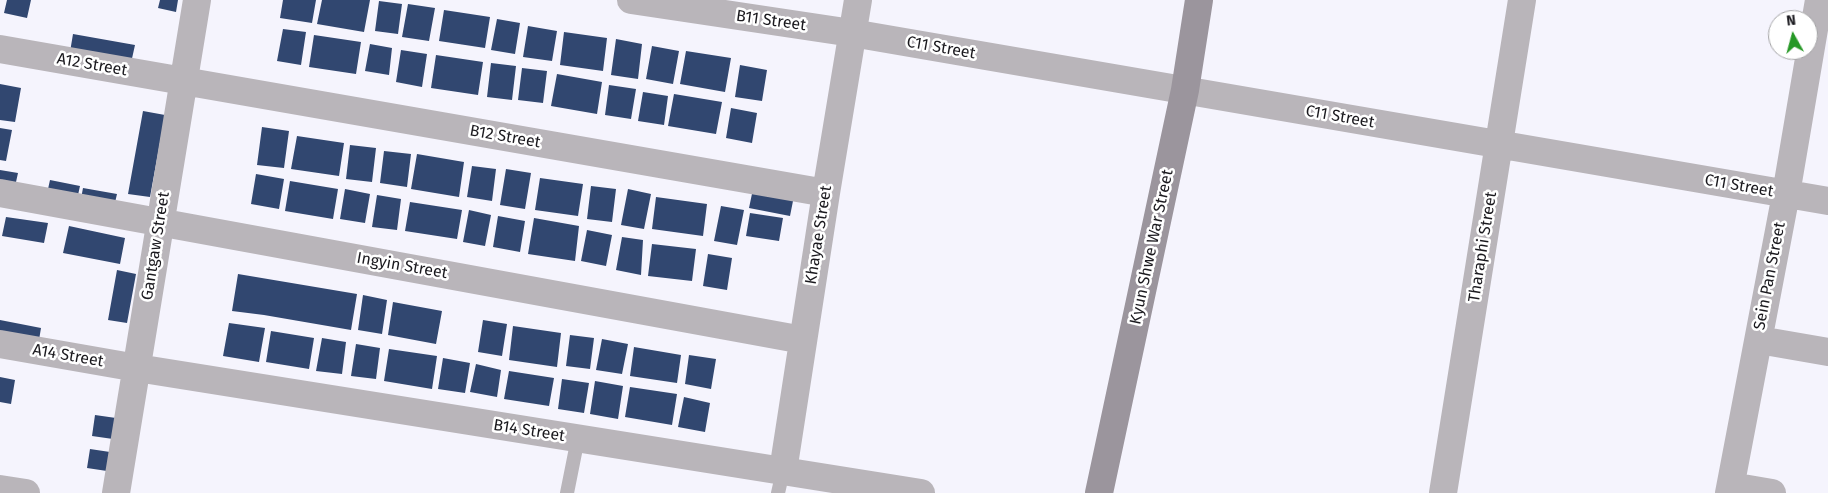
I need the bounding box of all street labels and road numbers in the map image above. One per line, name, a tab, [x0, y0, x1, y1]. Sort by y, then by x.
street label: B11 Street	[735, 7, 807, 35]
street label: C11 Street	[905, 33, 977, 63]
street label: A12 Street	[55, 49, 129, 81]
street label: C11 Street	[1304, 102, 1376, 132]
street label: B12 Street	[468, 121, 542, 153]
street label: Kyun Shwe War Street	[1126, 168, 1178, 326]
street label: C11 Street	[1703, 171, 1775, 201]
street label: Khayae Street	[802, 184, 836, 286]
street label: Gantgaw Street	[138, 190, 174, 302]
street label: Tharaphi Street	[1465, 190, 1501, 304]
street label: Sein Pan Street	[1750, 220, 1790, 332]
street label: Ingyin Street	[355, 249, 449, 283]
street label: A14 Street	[31, 340, 105, 372]
street label: B14 Street	[492, 416, 566, 446]

